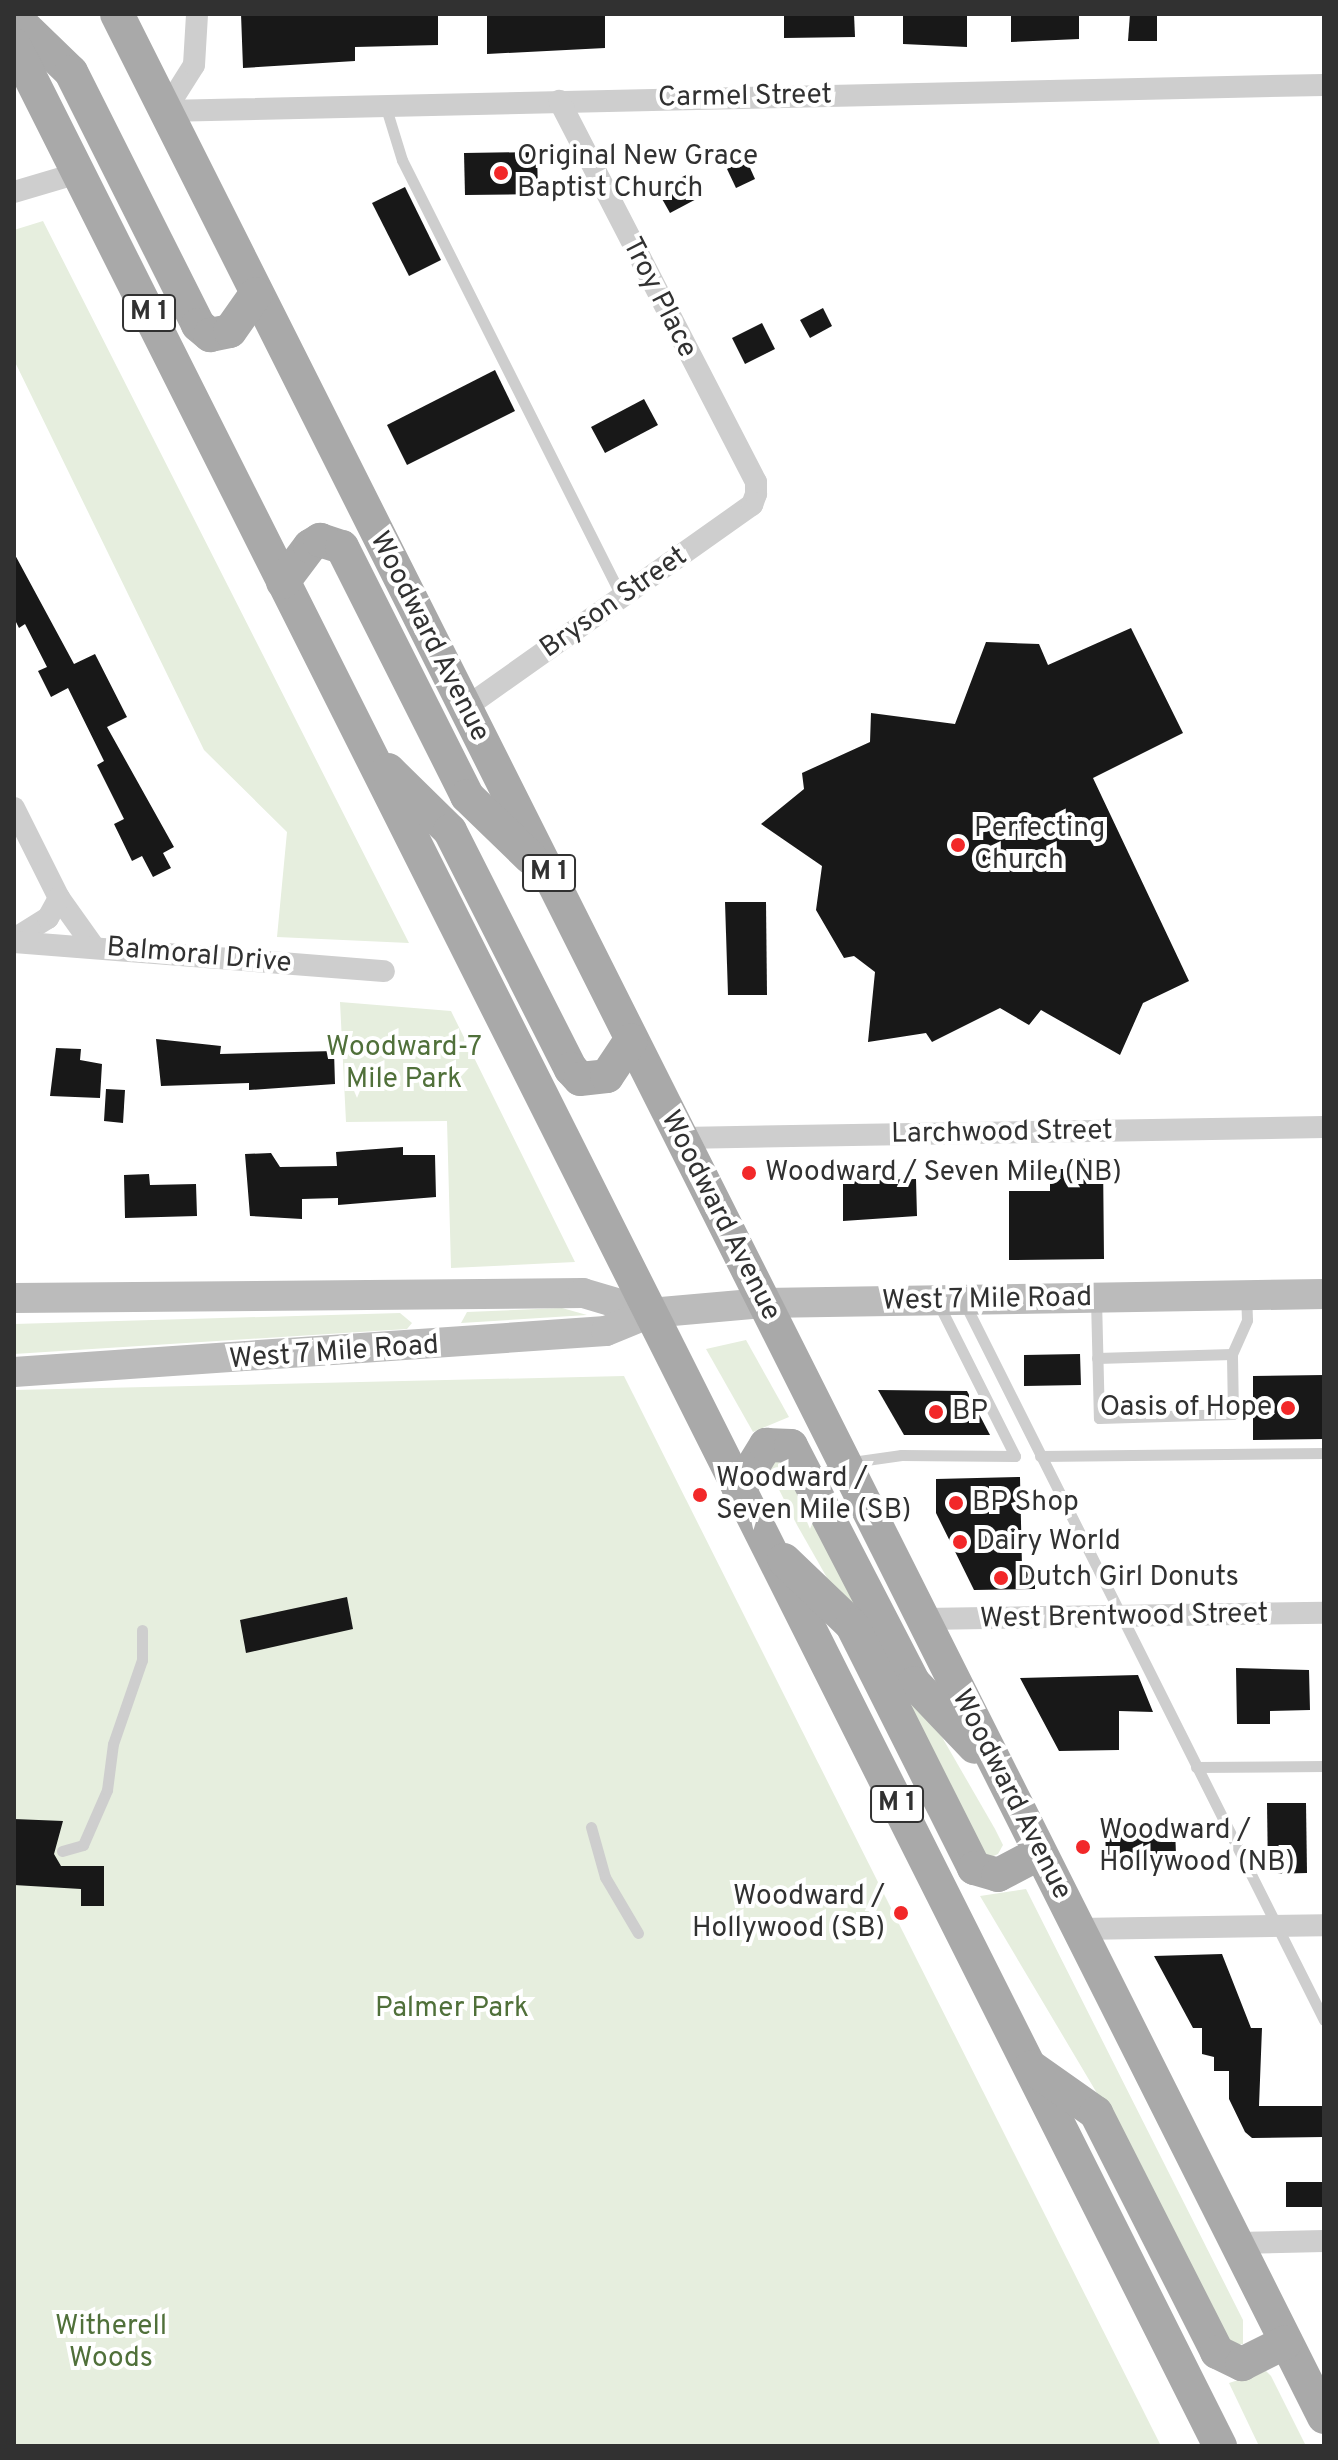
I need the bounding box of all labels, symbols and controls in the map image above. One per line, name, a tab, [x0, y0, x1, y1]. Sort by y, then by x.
street label: Carmel Street	[658, 79, 832, 115]
place label: Original New Grace Baptist Church	[517, 140, 758, 206]
marker: Original New Grace Baptist Church	[492, 164, 510, 182]
street label: Troy Place	[614, 232, 704, 364]
road number: M 1	[121, 291, 177, 335]
street label: Woodward Avenue	[361, 526, 497, 748]
street label: Bryson Street	[534, 540, 694, 666]
place label: Perfecting Church	[974, 812, 1105, 878]
marker: Perfecting Church	[949, 836, 967, 854]
road number: M 1	[521, 851, 577, 895]
street label: Balmoral Drive	[105, 931, 293, 981]
park label: Woodward-7 Mile Park	[326, 1031, 482, 1097]
street label: Woodward Avenue	[652, 1105, 788, 1327]
street label: Larchwood Street	[891, 1114, 1113, 1152]
place label: Woodward / Seven Mile (NB)	[765, 1156, 1122, 1190]
marker: Woodward / Seven Mile (NB)	[740, 1164, 758, 1182]
street label: West 7 Mile Road	[881, 1281, 1093, 1319]
street label: West 7 Mile Road	[227, 1329, 441, 1377]
place label: Oasis of Hope	[1100, 1391, 1272, 1425]
place label: BP	[952, 1395, 988, 1429]
marker: Oasis of Hope	[1279, 1399, 1297, 1417]
marker: BP	[927, 1403, 945, 1421]
place label: Woodward / Seven Mile (SB)	[716, 1462, 911, 1528]
marker: Woodward / Seven Mile (SB)	[691, 1486, 709, 1504]
place label: BP Shop	[972, 1486, 1079, 1520]
marker: BP Shop	[947, 1494, 965, 1512]
place label: Dairy World	[976, 1525, 1121, 1559]
marker: Dairy World	[951, 1533, 969, 1551]
place label: Dutch Girl Donuts	[1017, 1561, 1239, 1595]
marker: Dutch Girl Donuts	[992, 1569, 1010, 1587]
street label: West Brentwood Street	[980, 1598, 1268, 1636]
street label: Woodward Avenue	[943, 1684, 1079, 1906]
road number: M 1	[869, 1782, 925, 1826]
place label: Woodward / Hollywood (NB)	[1099, 1814, 1295, 1880]
marker: Woodward / Hollywood (NB)	[1074, 1838, 1092, 1856]
place label: Woodward / Hollywood (SB)	[692, 1880, 885, 1946]
marker: Woodward / Hollywood (SB)	[892, 1904, 910, 1922]
park label: Palmer Park	[375, 1992, 529, 2026]
park label: Witherell Woods	[55, 2310, 167, 2376]

